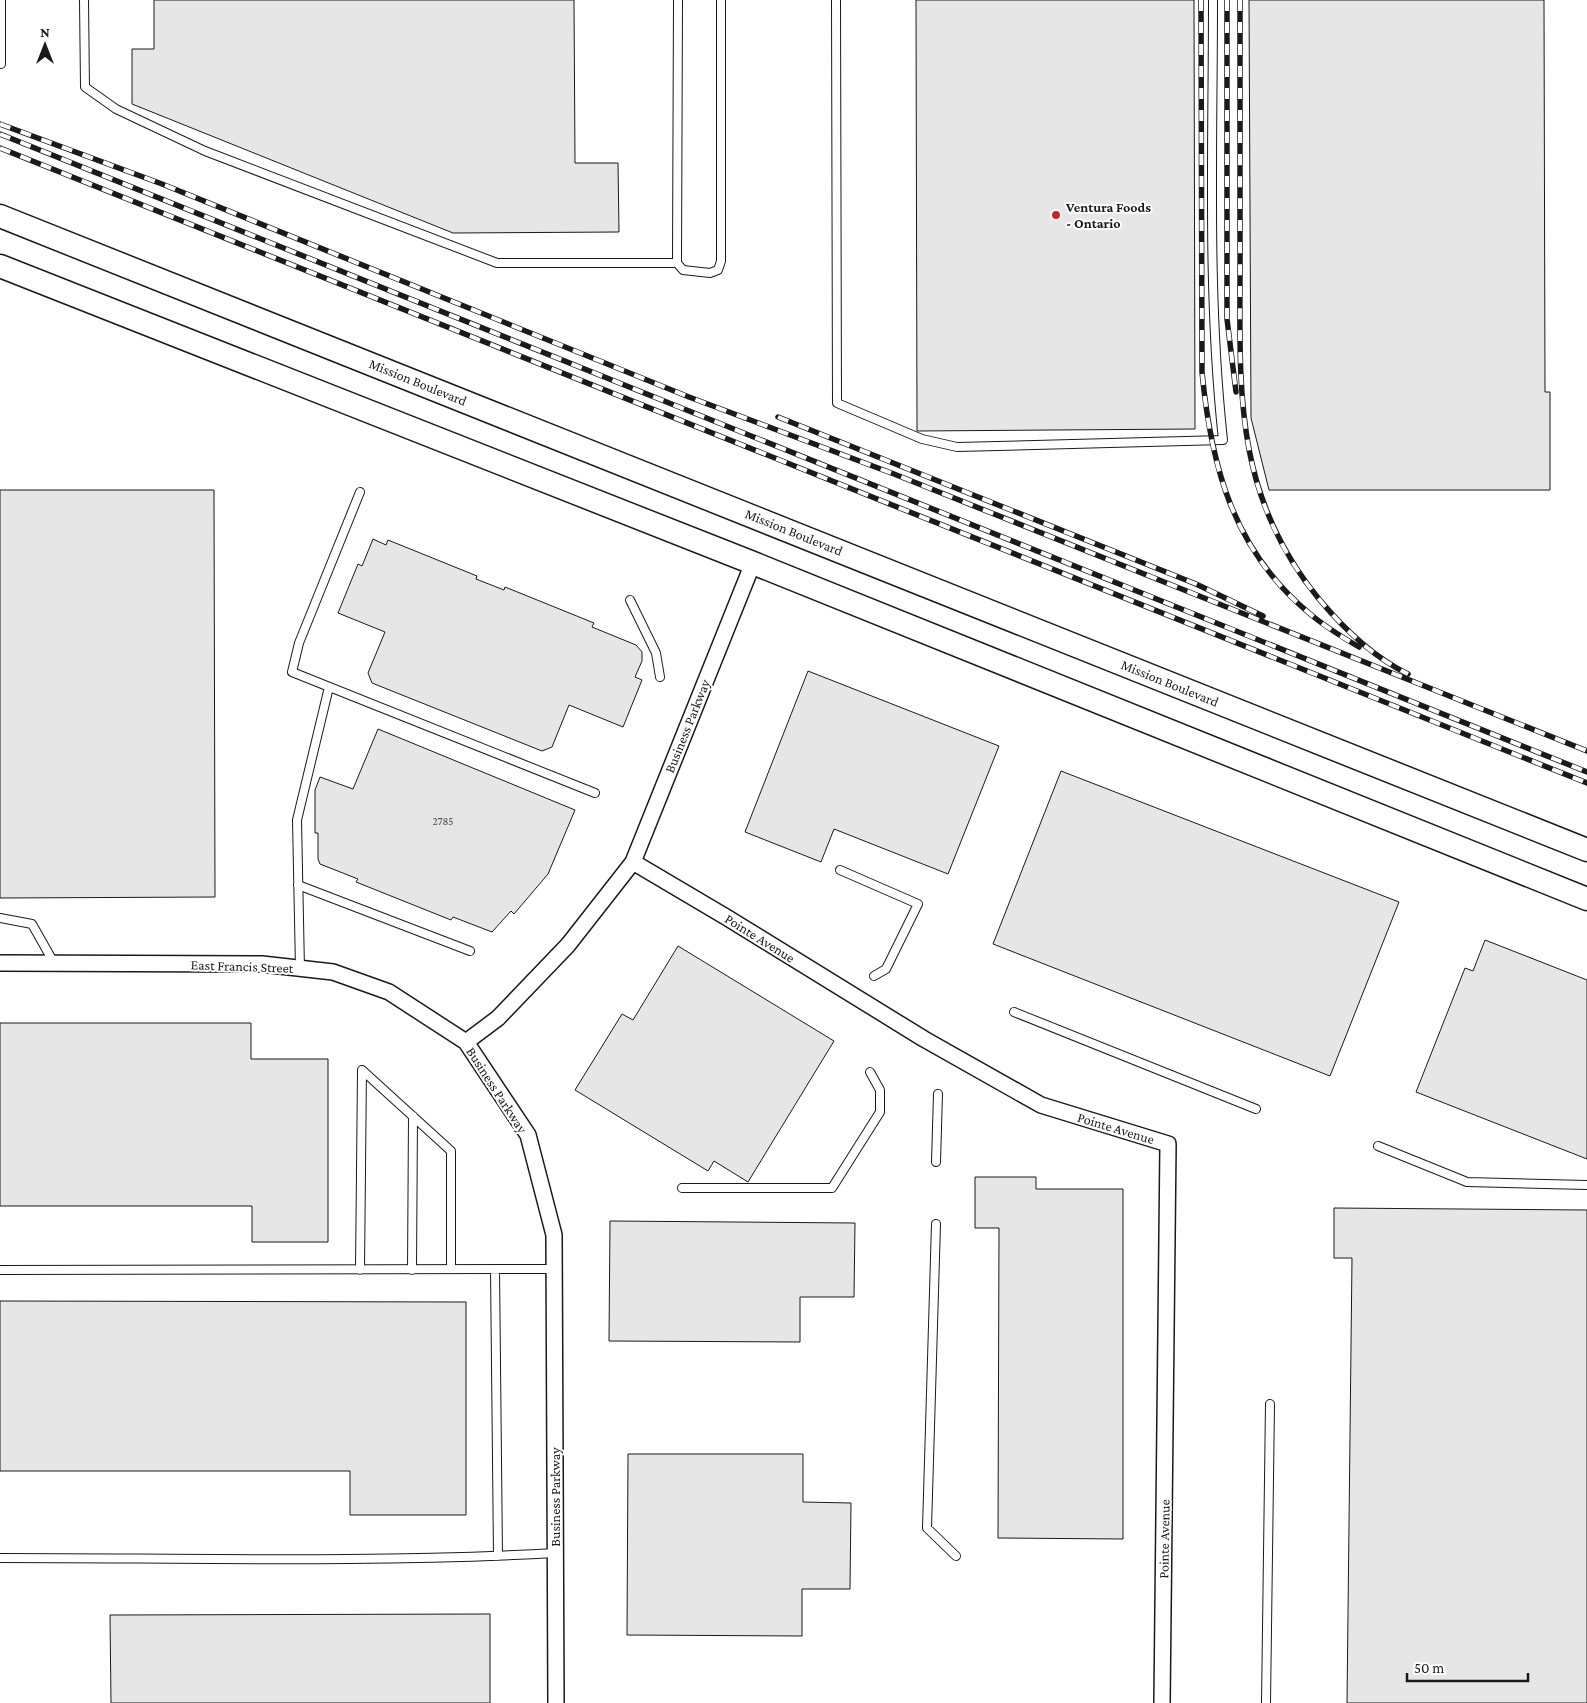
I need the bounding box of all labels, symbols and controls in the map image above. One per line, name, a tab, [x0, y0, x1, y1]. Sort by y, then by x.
north arrow	[20, 20, 70, 70]
text: N	[40, 24, 50, 40]
place label: Ventura Foods - Ontario	[1065, 199, 1151, 231]
marker: Ventura Foods - Ontario	[1050, 209, 1062, 221]
street label: Mission Boulevard	[367, 355, 470, 409]
street label: Mission Boulevard	[743, 505, 846, 559]
street label: Mission Boulevard	[1119, 656, 1222, 710]
street label: Business Parkway	[661, 676, 713, 775]
house number: 2785	[432, 815, 454, 827]
street label: Pointe Avenue	[722, 910, 798, 966]
street label: East Francis Street	[190, 956, 294, 976]
street label: Business Parkway	[463, 1044, 531, 1136]
street label: Pointe Avenue	[1076, 1109, 1156, 1147]
street label: Business Parkway	[547, 1447, 563, 1547]
street label: Pointe Avenue	[1155, 1499, 1173, 1579]
scale bar	[1407, 1650, 1528, 1682]
text: 50 m	[1414, 1660, 1444, 1676]

